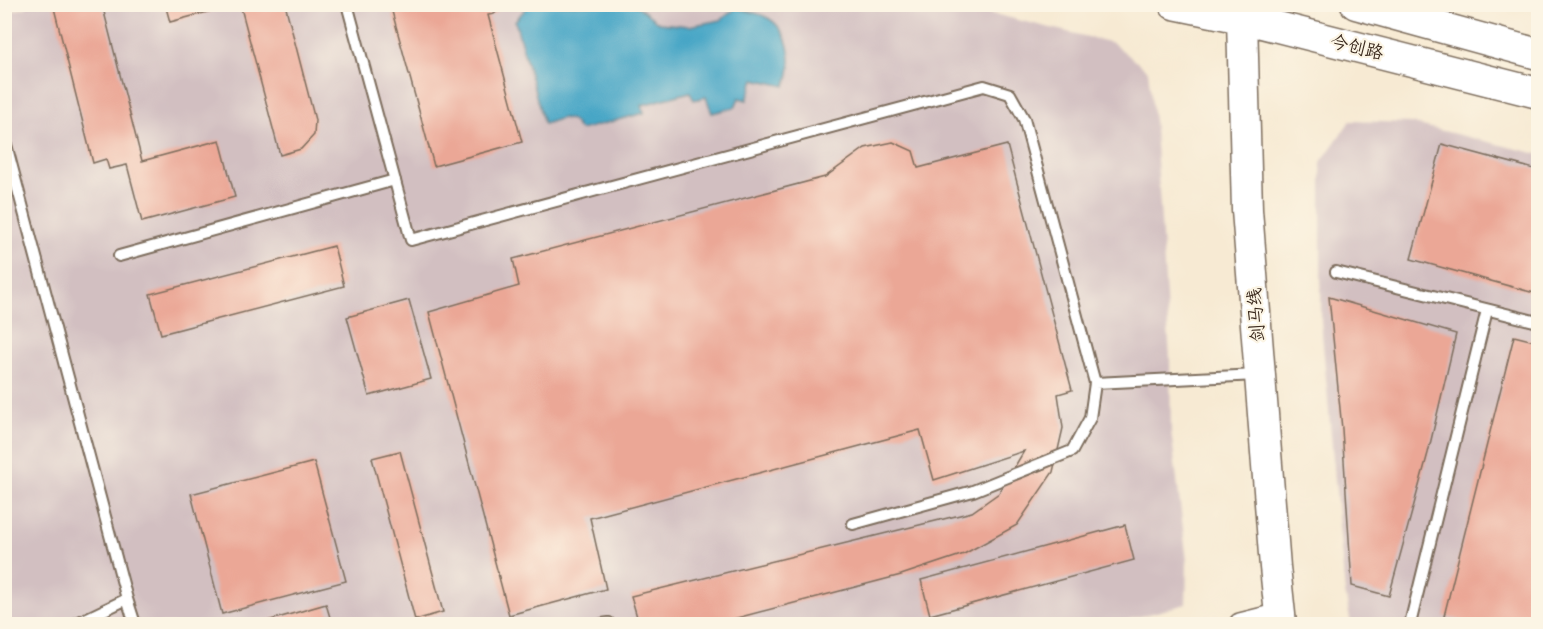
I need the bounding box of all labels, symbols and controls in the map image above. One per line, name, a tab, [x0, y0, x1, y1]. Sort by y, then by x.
street label: 今创路	[1327, 25, 1387, 69]
street label: 剑马线	[1238, 287, 1274, 343]

